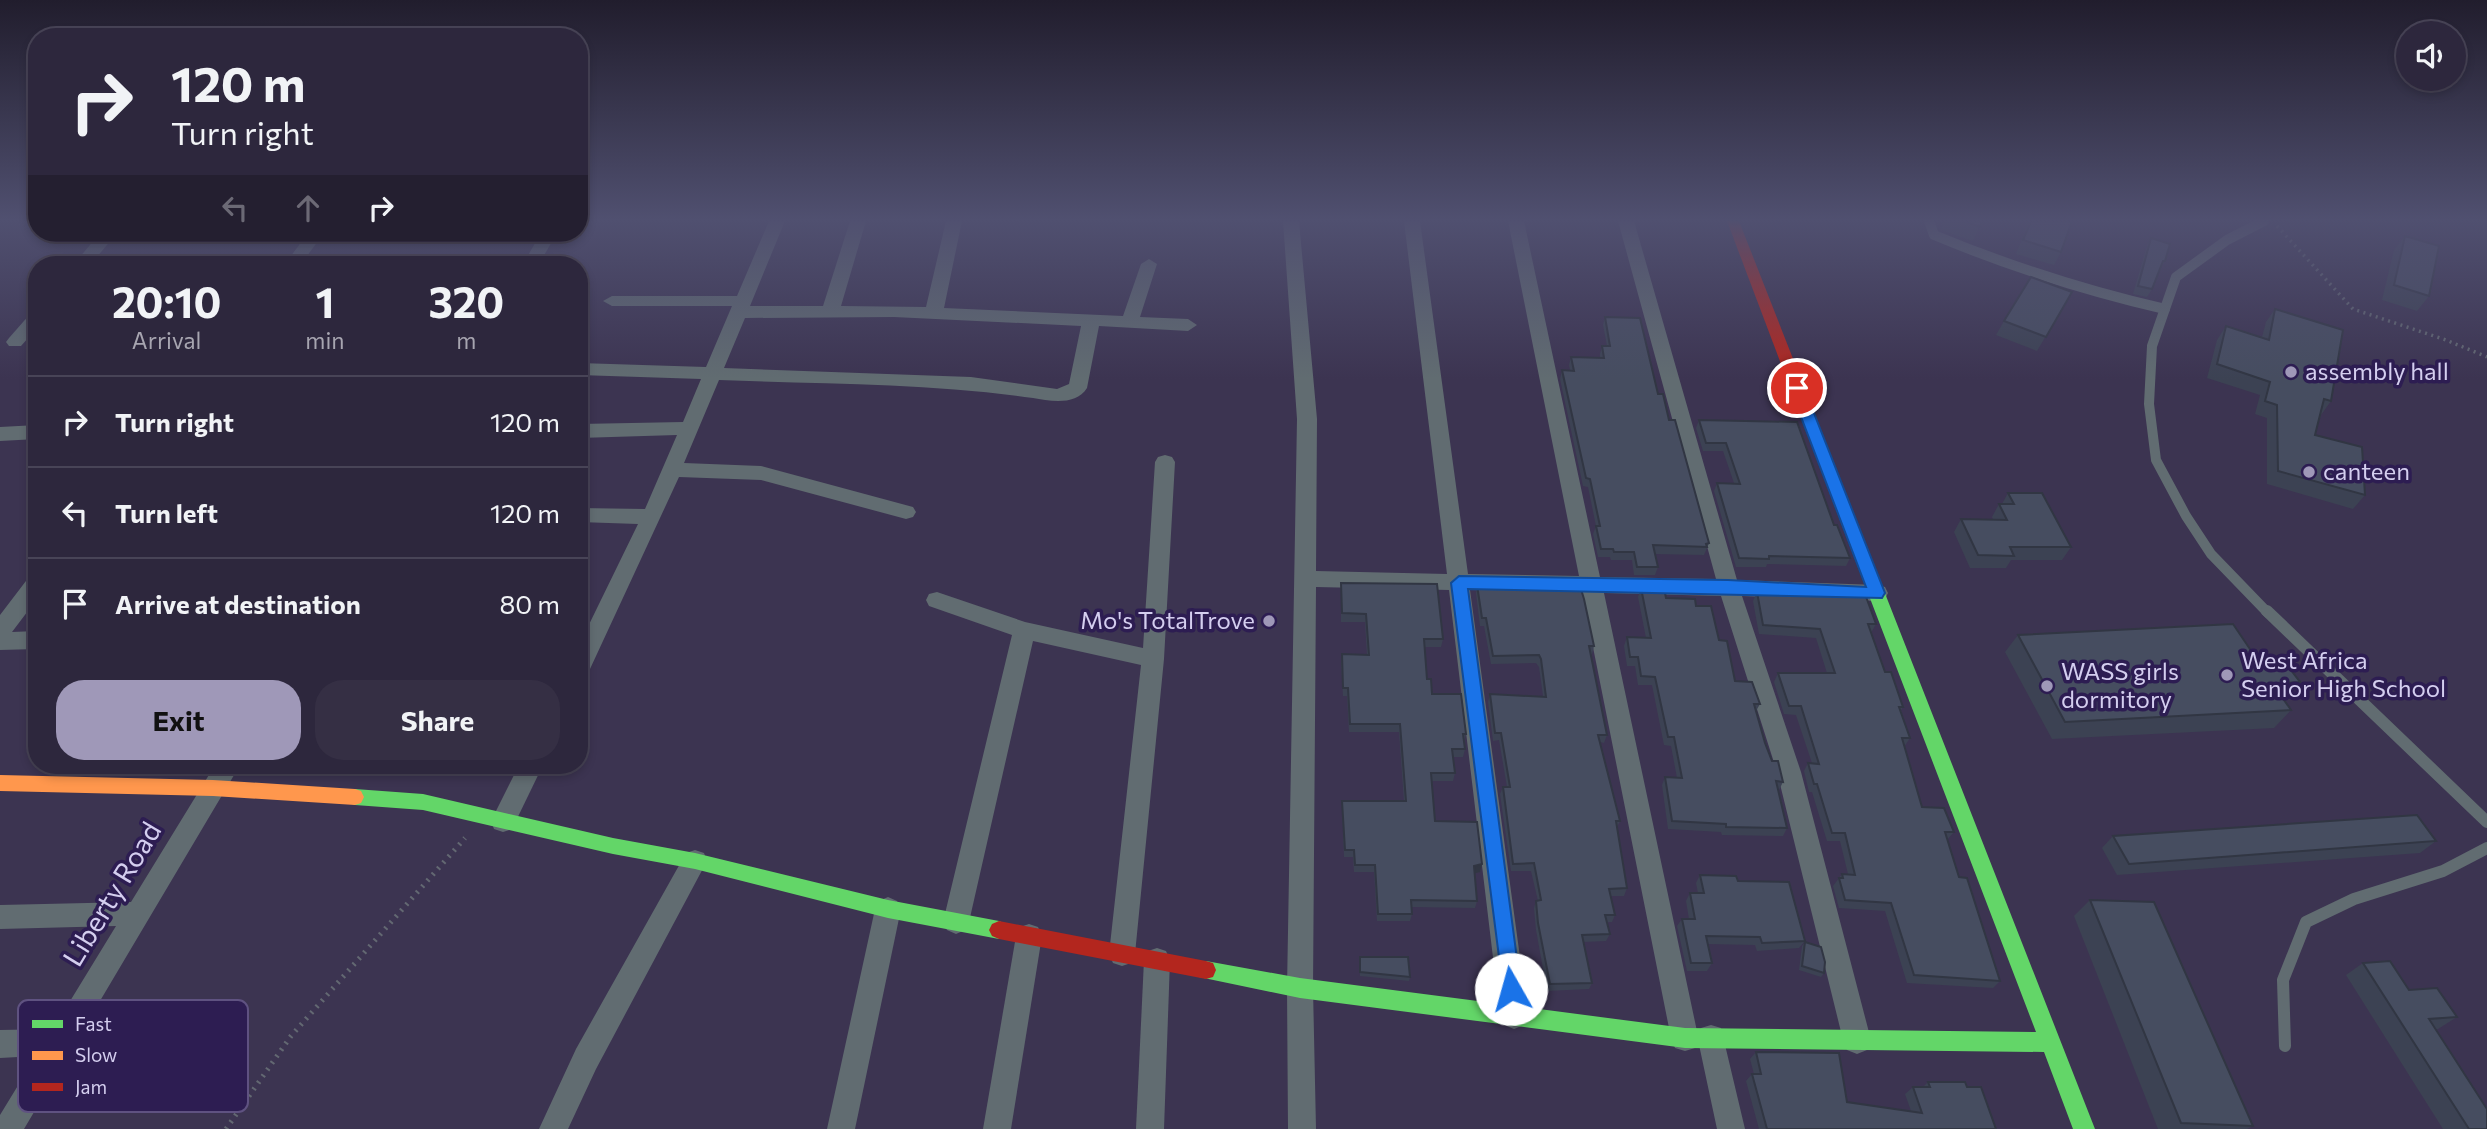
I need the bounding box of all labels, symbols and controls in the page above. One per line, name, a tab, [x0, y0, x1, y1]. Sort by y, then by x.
map controls	[2396, 21, 2466, 91]
button: sound	[2396, 21, 2466, 91]
text: 120 m	[171, 52, 305, 112]
icon: right	[56, 56, 147, 147]
text: Turn right	[171, 112, 314, 152]
icon: left	[216, 189, 254, 227]
icon: ahead	[289, 189, 327, 227]
icon: right	[362, 189, 400, 227]
text: 20:10	[112, 275, 221, 327]
text: 1	[315, 275, 334, 327]
text: 320	[428, 275, 504, 327]
text: Arrival	[132, 326, 201, 354]
text: min	[305, 326, 345, 354]
text: m	[456, 326, 476, 354]
place label: assembly hall	[2305, 356, 2449, 385]
pin	[1767, 358, 1827, 418]
marker: assembly hall	[2283, 364, 2299, 380]
icon: arrive	[1778, 369, 1816, 407]
icon: right	[56, 403, 94, 441]
text: Turn right	[115, 406, 234, 437]
text: 120 m	[490, 406, 560, 437]
place label: canteen	[2323, 456, 2410, 485]
marker: canteen	[2301, 464, 2317, 480]
icon: left	[56, 494, 94, 532]
text: Turn left	[115, 497, 218, 528]
text: 120 m	[490, 497, 560, 528]
icon: arrive	[56, 585, 94, 623]
text: Arrive at destination	[115, 588, 361, 619]
text: 80 m	[500, 588, 560, 619]
place label: Mo's TotalTrove	[1080, 605, 1255, 634]
marker: Mo's TotalTrove	[1261, 613, 1277, 629]
place label: West Africa Senior High School	[2241, 645, 2446, 702]
place label: WASS girls dormitory	[2061, 656, 2179, 713]
marker: West Africa Senior High School	[2219, 667, 2235, 683]
marker: WASS girls dormitory	[2039, 678, 2055, 694]
button: Exit	[56, 680, 301, 760]
button: Share	[315, 680, 560, 760]
street label: Liberty Road	[55, 815, 168, 972]
position arrow	[1474, 952, 1548, 1026]
legend	[18, 1000, 248, 1112]
text: Fast	[75, 1012, 112, 1035]
text: Slow	[75, 1043, 117, 1066]
text: Jam	[75, 1075, 107, 1098]

